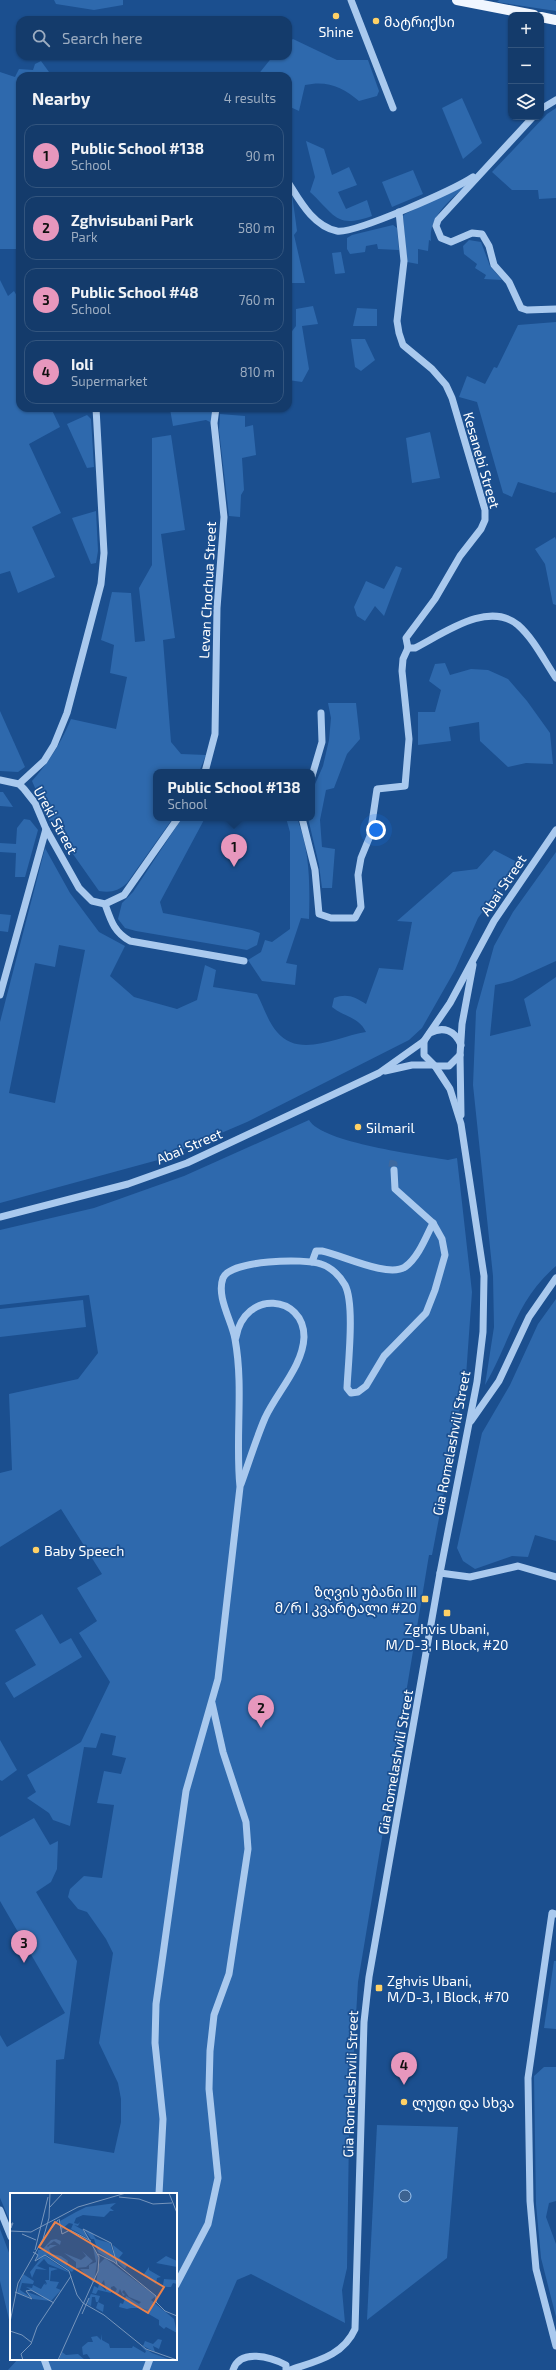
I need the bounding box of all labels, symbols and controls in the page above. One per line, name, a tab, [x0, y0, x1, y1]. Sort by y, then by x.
marker: Shine	[331, 11, 341, 21]
map controls	[508, 12, 544, 120]
button: +	[508, 12, 544, 48]
place label: მატრიქსი	[384, 13, 455, 31]
search box	[16, 16, 292, 60]
marker: მატრიქსი	[371, 16, 381, 26]
place label: Shine	[318, 23, 354, 40]
icon: search	[30, 27, 52, 49]
text: Search here	[62, 29, 143, 47]
button: −	[508, 48, 544, 84]
button: layers	[508, 84, 544, 120]
text: Nearby	[32, 88, 90, 108]
text: 4 results	[224, 90, 276, 106]
text: Public School #138	[71, 139, 204, 157]
text: 1	[43, 148, 49, 164]
text: 90 m	[245, 148, 275, 164]
text: School	[71, 157, 111, 173]
text: Zghvisubani Park	[71, 211, 193, 229]
text: 2	[42, 220, 50, 236]
text: 580 m	[238, 220, 275, 236]
text: Park	[71, 229, 98, 245]
text: Public School #48	[71, 283, 199, 301]
text: 3	[42, 292, 50, 308]
text: 760 m	[239, 292, 275, 308]
text: School	[71, 301, 111, 317]
text: Ioli	[71, 355, 93, 373]
text: 4	[42, 364, 50, 380]
text: 810 m	[240, 364, 275, 380]
text: Supermarket	[71, 373, 148, 389]
street label: Kesanebi Street	[460, 410, 504, 510]
street label: Levan Chochua Street	[195, 521, 219, 659]
popup	[153, 769, 315, 821]
text: Public School #138	[167, 778, 301, 796]
street label: Ureki Street	[30, 783, 82, 857]
text: School	[167, 796, 207, 812]
your location	[366, 820, 386, 840]
pin: 1	[221, 834, 247, 867]
street label: Abai Street	[476, 851, 530, 919]
place label: Silmaril	[366, 1119, 416, 1136]
marker: Silmaril	[353, 1122, 363, 1132]
street label: Abai Street	[154, 1125, 224, 1167]
street label: Gia Romelashvili Street	[429, 1369, 473, 1517]
place label: Baby Speech	[44, 1542, 125, 1559]
marker: Baby Speech	[31, 1545, 41, 1555]
place label: ზღვის უბანი III მ/რ I კვარტალი #20	[275, 1583, 417, 1617]
marker: ზღვის უბანი III მ/რ I კვარტალი #20	[420, 1594, 430, 1604]
marker: Zghvis Ubani, M/D-3, I Block, #20	[442, 1608, 452, 1618]
place label: Zghvis Ubani, M/D-3, I Block, #20	[386, 1620, 508, 1653]
street label: Gia Romelashvili Street	[374, 1688, 416, 1836]
pin: 2	[248, 1695, 274, 1728]
pin: 3	[11, 1930, 37, 1963]
place label: Zghvis Ubani, M/D-3, I Block, #70	[387, 1972, 509, 2005]
marker: Zghvis Ubani, M/D-3, I Block, #70	[374, 1983, 384, 1993]
street label: Gia Romelashvili Street	[339, 2010, 361, 2158]
pin: 4	[391, 2052, 417, 2085]
place label: ლუდი და სხვა	[412, 2094, 515, 2112]
marker: ლუდი და სხვა	[399, 2097, 409, 2107]
inset map	[10, 2193, 177, 2360]

